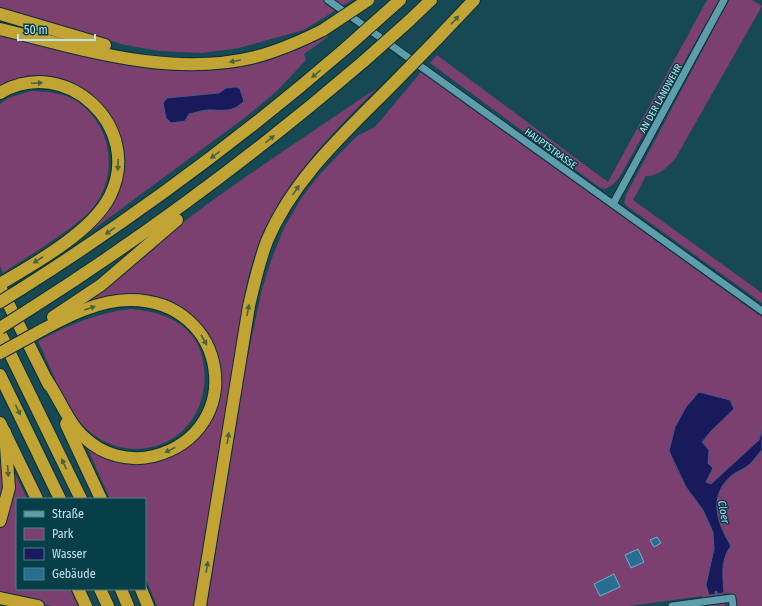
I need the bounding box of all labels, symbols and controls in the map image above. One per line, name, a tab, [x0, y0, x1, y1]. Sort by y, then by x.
one-way arrow	[450, 15, 460, 25]
scale bar	[18, 16, 95, 42]
text: 50 m	[24, 23, 48, 37]
one-way arrow	[229, 58, 242, 64]
street label: AN DER LANDWEHR	[637, 61, 685, 135]
one-way arrow	[311, 69, 322, 78]
one-way arrow	[31, 80, 44, 86]
street label: HAUPTSTRASSE	[522, 126, 579, 172]
one-way arrow	[265, 135, 276, 143]
one-way arrow	[209, 151, 220, 159]
one-way arrow	[114, 159, 121, 171]
one-way arrow	[292, 185, 300, 195]
one-way arrow	[104, 227, 115, 235]
one-way arrow	[33, 256, 43, 264]
one-way arrow	[246, 304, 252, 316]
one-way arrow	[84, 305, 96, 311]
one-way arrow	[201, 334, 207, 346]
one-way arrow	[15, 404, 21, 416]
one-way arrow	[225, 432, 231, 444]
one-way arrow	[164, 447, 176, 453]
one-way arrow	[61, 458, 67, 469]
one-way arrow	[4, 465, 11, 477]
legend	[16, 498, 146, 590]
water label: Cloer	[715, 500, 732, 526]
text: Straße	[52, 507, 84, 521]
text: Park	[52, 527, 74, 541]
text: Wasser	[52, 547, 87, 561]
one-way arrow	[204, 561, 210, 573]
text: Gebäude	[52, 567, 96, 581]

